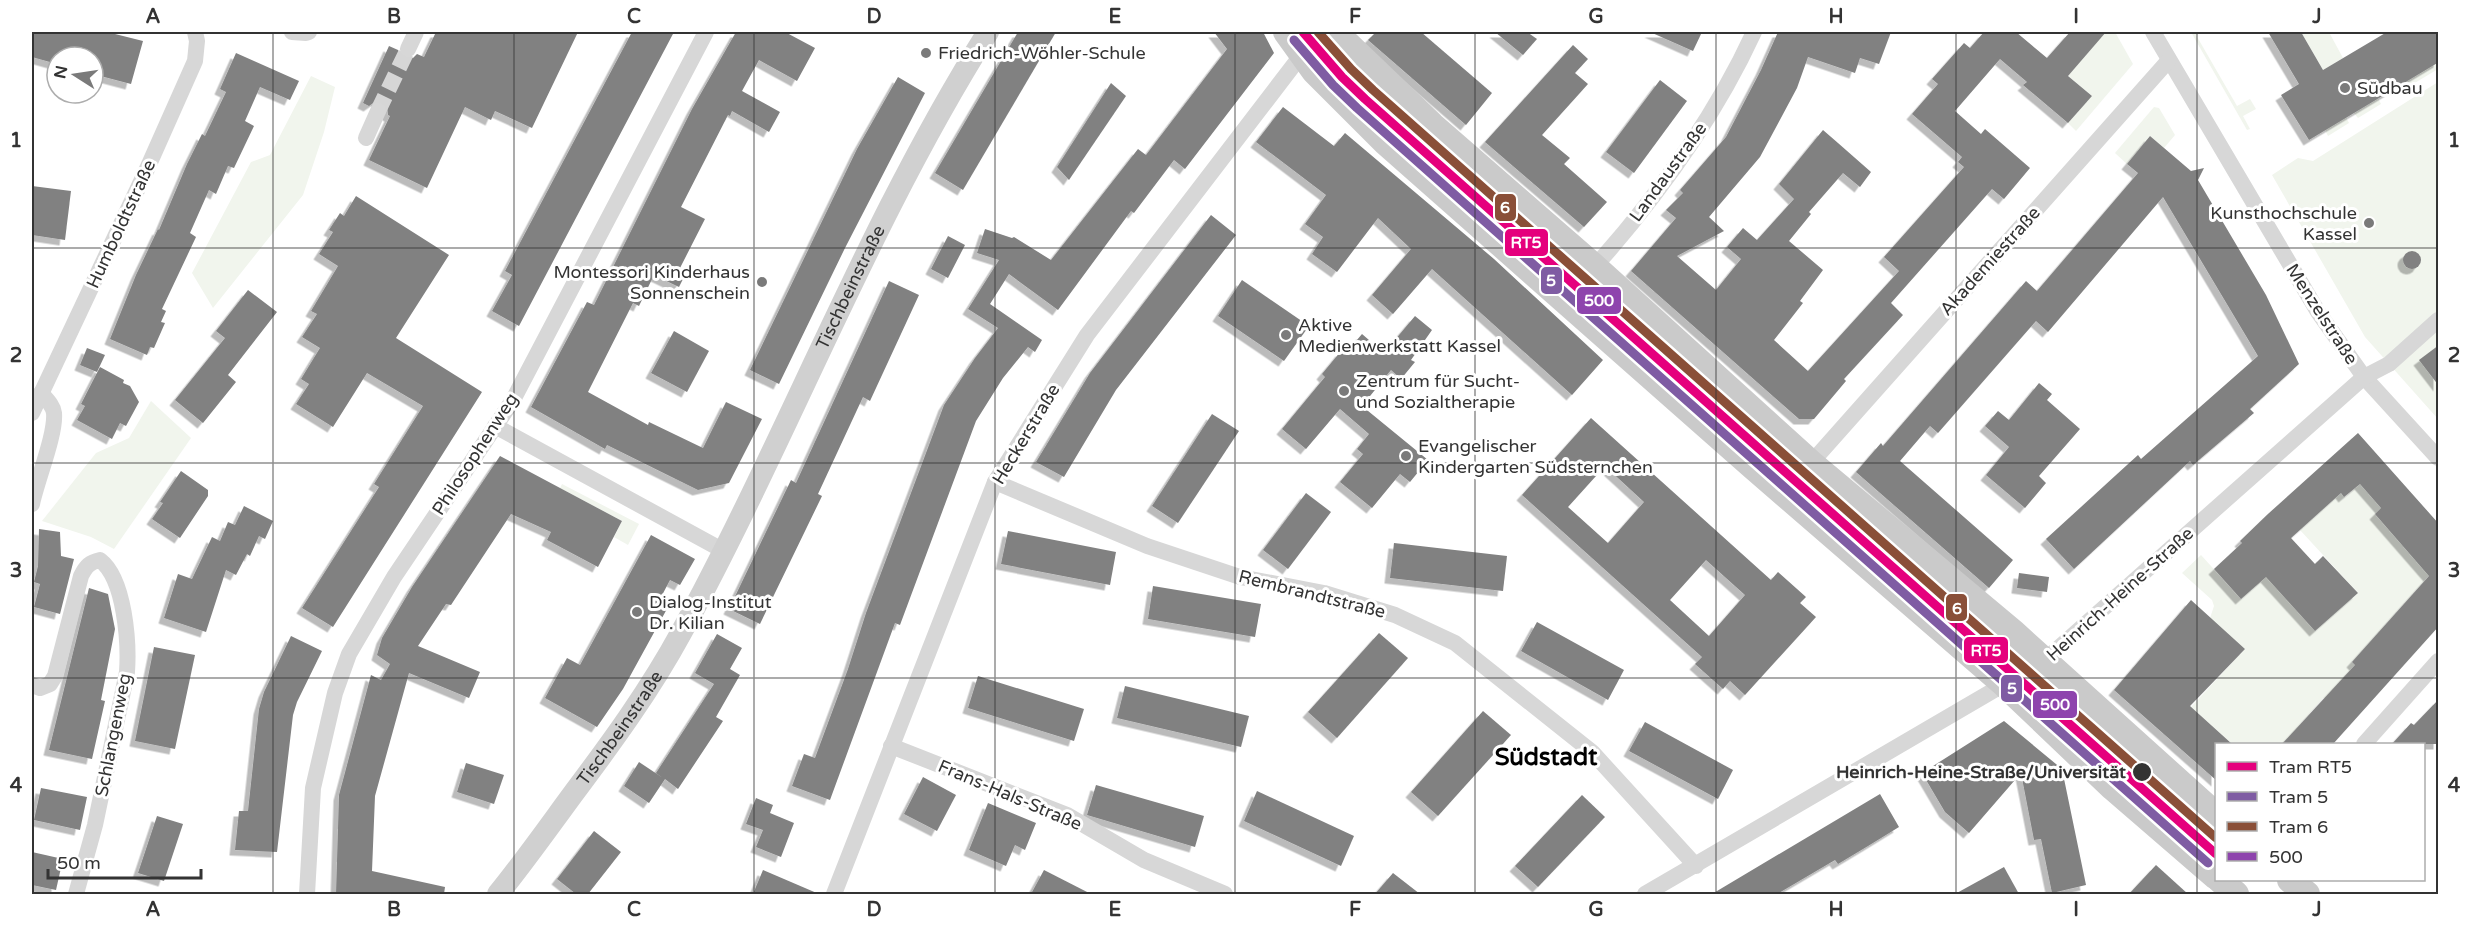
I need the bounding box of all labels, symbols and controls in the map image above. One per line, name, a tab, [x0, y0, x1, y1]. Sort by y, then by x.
text: A	[146, 5, 161, 29]
text: B	[387, 5, 401, 29]
text: C	[627, 5, 641, 29]
text: D	[866, 5, 882, 29]
text: E	[1109, 5, 1122, 29]
text: F	[1349, 5, 1361, 29]
text: G	[1588, 5, 1604, 29]
text: H	[1828, 5, 1844, 29]
text: I	[2073, 5, 2079, 29]
text: J	[2311, 5, 2322, 29]
place label: Friedrich-Wöhler-Schule	[938, 42, 1146, 64]
north arrow	[45, 45, 105, 105]
marker: Friedrich-Wöhler-Schule	[919, 46, 933, 60]
text: N	[50, 64, 72, 80]
place label: Südbau	[2357, 77, 2423, 99]
marker: Südbau	[2338, 81, 2352, 95]
street label: Landaustraße	[1625, 118, 1711, 226]
text: 1	[10, 129, 22, 153]
text: 1	[2448, 129, 2460, 153]
street label: Humboldtstraße	[82, 156, 160, 292]
line badge: 6	[1494, 193, 1517, 222]
text: 6	[1500, 198, 1510, 218]
street label: Akademiestraße	[1935, 202, 2045, 320]
place label: Kunsthochschule Kassel	[2210, 202, 2357, 245]
marker: Kunsthochschule Kassel	[2362, 216, 2376, 230]
street label: Tischbeinstraße	[811, 222, 890, 353]
line badge: RT5	[1504, 228, 1549, 257]
text: RT5	[1510, 233, 1542, 253]
street label: Menzelstraße	[2281, 260, 2363, 368]
place label: Montessori Kinderhaus Sonnenschein	[553, 261, 750, 304]
line badge: 5	[1540, 266, 1563, 295]
text: 5	[1546, 271, 1556, 291]
marker: Montessori Kinderhaus Sonnenschein	[755, 275, 769, 289]
line badge: 500	[1576, 286, 1622, 315]
text: 500	[1584, 291, 1614, 311]
place label: Aktive Medienwerkstatt Kassel	[1298, 314, 1501, 357]
marker: Aktive Medienwerkstatt Kassel	[1279, 328, 1293, 342]
text: 2	[10, 344, 22, 368]
text: 2	[2448, 344, 2460, 368]
place label: Zentrum für Sucht- und Sozialtherapie	[1356, 370, 1520, 413]
street label: Heckerstraße	[987, 380, 1065, 488]
marker: Zentrum für Sucht- und Sozialtherapie	[1337, 384, 1351, 398]
street label: Philosophenweg	[427, 389, 523, 519]
place label: Evangelischer Kindergarten Südsternchen	[1418, 435, 1653, 478]
marker: Evangelischer Kindergarten Südsternchen	[1399, 449, 1413, 463]
street label: Heinrich-Heine-Straße	[2042, 522, 2198, 666]
text: 3	[10, 559, 22, 583]
text: 3	[2448, 559, 2460, 583]
street label: Rembrandtstraße	[1236, 565, 1388, 623]
place label: Dialog-Institut Dr. Kilian	[649, 591, 772, 634]
line badge: 6	[1945, 593, 1968, 622]
text: 6	[1952, 599, 1962, 619]
marker: Dialog-Institut Dr. Kilian	[630, 605, 644, 619]
line badge: RT5	[1963, 636, 2009, 664]
text: RT5	[1970, 641, 2002, 661]
street label: Tischbeinstraße	[572, 666, 667, 790]
street label: Schlangenweg	[90, 671, 136, 799]
line badge: 5	[2000, 674, 2023, 703]
text: 5	[2007, 679, 2017, 699]
line badge: 500	[2032, 690, 2078, 719]
text: 500	[2040, 695, 2070, 715]
district label: Südstadt	[1495, 743, 1598, 772]
legend	[2215, 743, 2425, 881]
street label: Frans-Hals-Straße	[935, 755, 1085, 835]
text: Tram RT5	[2269, 756, 2352, 778]
place label: Heinrich-Heine-Straße/Universität	[1836, 761, 2126, 783]
marker: Heinrich-Heine-Straße/Universität	[2131, 761, 2153, 783]
text: 4	[10, 774, 23, 798]
text: 4	[2448, 774, 2461, 798]
text: Tram 5	[2269, 786, 2328, 808]
text: Tram 6	[2269, 816, 2328, 838]
scale bar	[48, 842, 201, 880]
text: 500	[2269, 846, 2303, 868]
text: 50 m	[57, 852, 101, 874]
text: A	[146, 898, 161, 922]
text: B	[387, 898, 401, 922]
text: C	[627, 898, 641, 922]
text: D	[866, 898, 882, 922]
text: E	[1109, 898, 1122, 922]
text: F	[1349, 898, 1361, 922]
text: G	[1588, 898, 1604, 922]
text: H	[1828, 898, 1844, 922]
text: I	[2073, 898, 2079, 922]
text: J	[2311, 898, 2322, 922]

